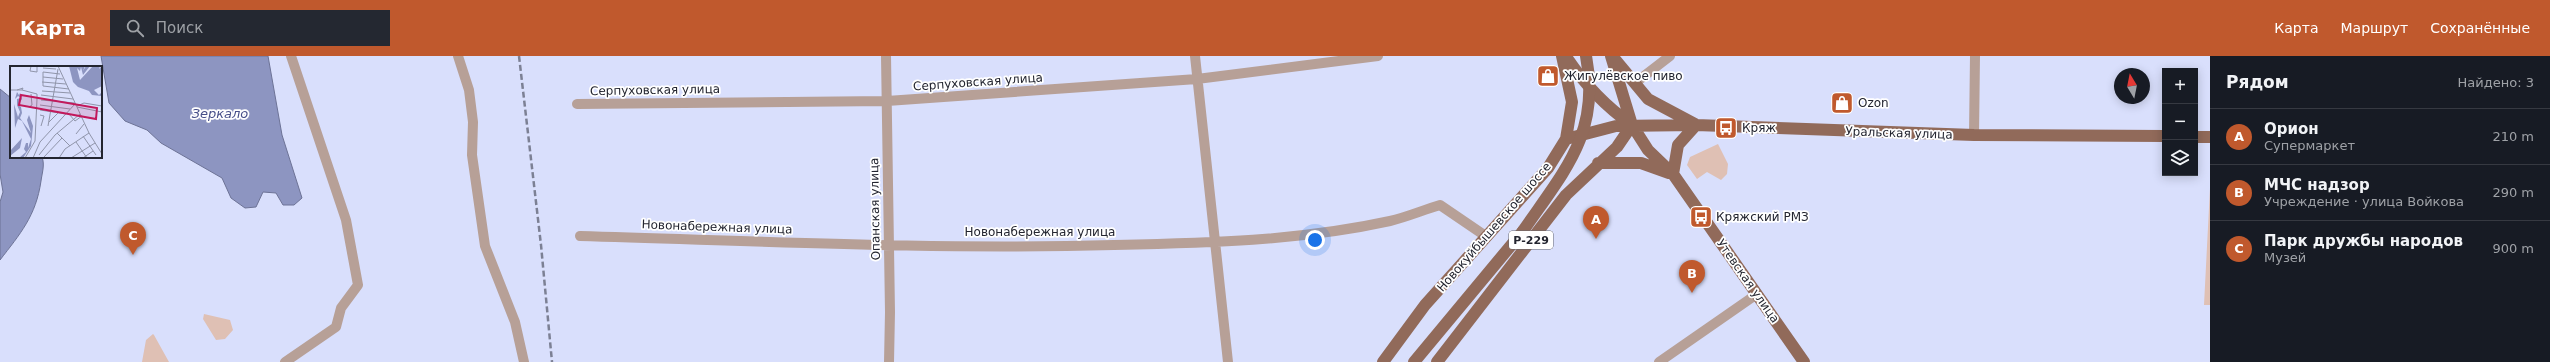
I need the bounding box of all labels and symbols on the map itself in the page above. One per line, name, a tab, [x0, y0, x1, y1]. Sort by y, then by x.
shop icon: Жигулёвское пиво	[1535, 63, 1561, 89]
inset map	[10, 66, 102, 158]
north arrow	[2114, 68, 2150, 104]
place label: Жигулёвское пиво	[1564, 69, 1683, 83]
street label: Серпуховская улица	[913, 70, 1043, 94]
street label: Серпуховская улица	[590, 82, 720, 98]
shop icon: Ozon	[1829, 90, 1855, 116]
place label: Ozon	[1858, 96, 1889, 110]
water label: Зеркало	[192, 106, 248, 121]
bus stop icon: Кряж	[1713, 115, 1739, 141]
place label: Кряж	[1742, 121, 1776, 135]
street label: Уральская улица	[1845, 124, 1953, 142]
street label: Опанская улица	[867, 157, 883, 261]
street label: Новокуйбышевское шоссе	[1434, 160, 1554, 294]
bus stop icon: Кряжский РМЗ	[1688, 204, 1714, 230]
pin: A	[1583, 206, 1609, 239]
place label: Кряжский РМЗ	[1716, 210, 1809, 224]
street label: Новонабережная улица	[641, 217, 793, 237]
pin: C	[120, 222, 146, 255]
street label: Новонабережная улица	[965, 225, 1115, 239]
your location	[1305, 230, 1325, 250]
road number: Р-229	[1509, 231, 1553, 249]
street label: Утевская улица	[1714, 236, 1782, 326]
pin: B	[1679, 260, 1705, 293]

